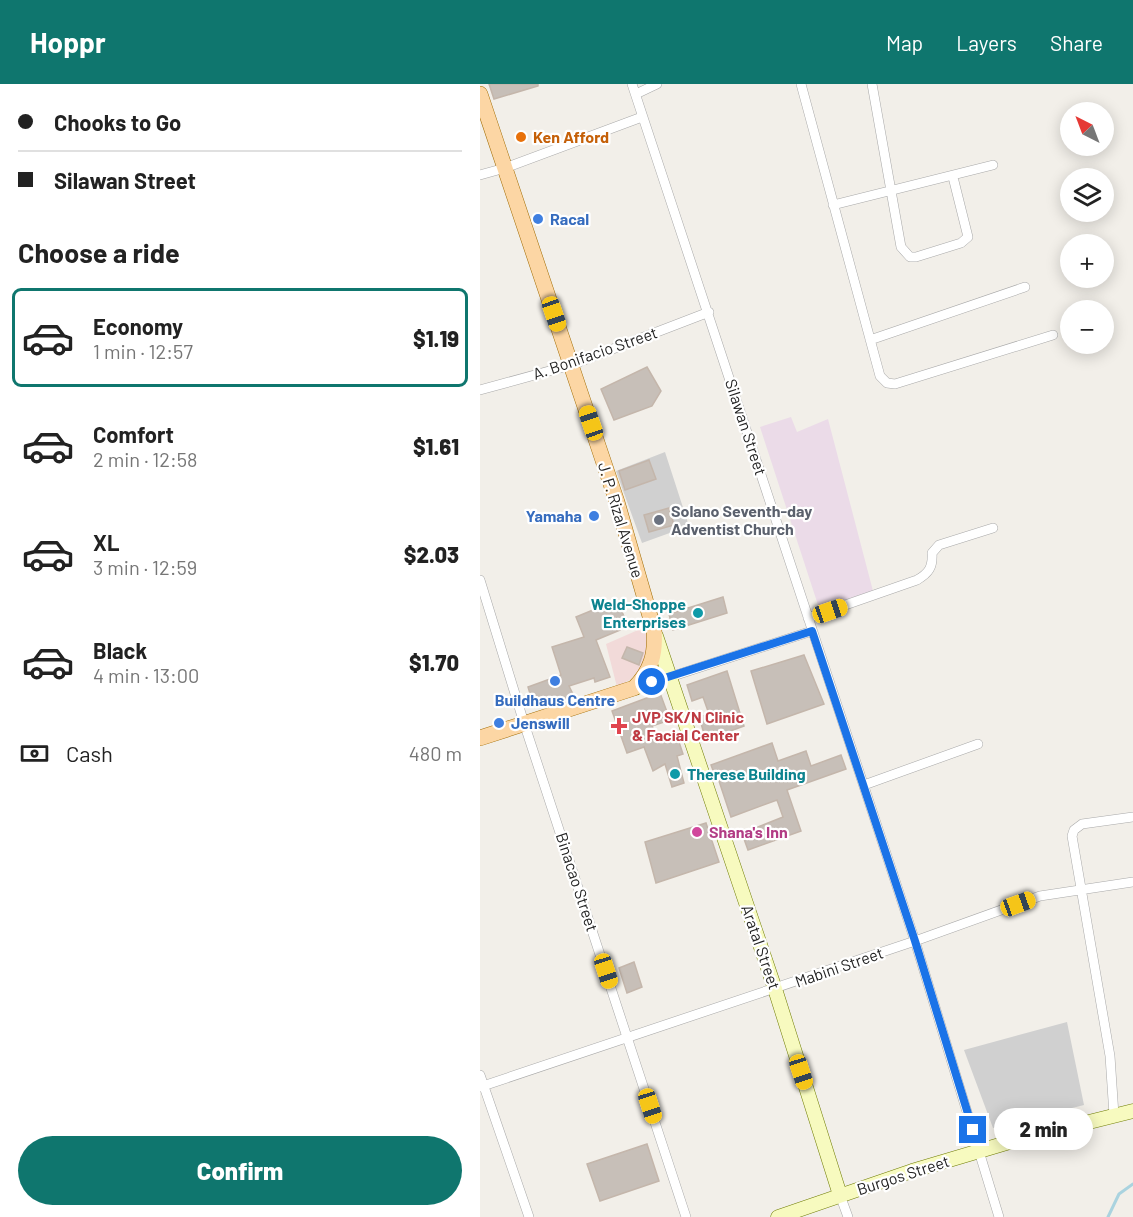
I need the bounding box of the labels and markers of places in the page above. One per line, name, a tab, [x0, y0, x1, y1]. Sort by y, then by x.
place label: Ken Afford	[533, 127, 609, 146]
marker: Ken Afford	[514, 130, 528, 144]
place label: Racal	[550, 209, 589, 228]
marker: Racal	[531, 212, 545, 226]
place label: Solano Seventh-day Adventist Church	[671, 501, 812, 538]
place label: Yamaha	[526, 506, 582, 525]
marker: Yamaha	[587, 509, 601, 523]
marker: Solano Seventh-day Adventist Church	[652, 513, 666, 527]
place label: Weld-Shoppe Enterprises	[591, 594, 686, 631]
marker: Weld-Shoppe Enterprises	[691, 606, 705, 620]
marker: Buildhaus Centre	[548, 674, 562, 688]
place label: Buildhaus Centre	[495, 690, 616, 709]
place label: JVP SK/N Clinic & Facial Center	[632, 707, 744, 744]
place label: Jenswill	[511, 713, 570, 732]
marker: Jenswill	[492, 716, 506, 730]
marker: JVP SK/N Clinic & Facial Center	[610, 717, 628, 735]
place label: Therese Building	[687, 764, 806, 783]
marker: Therese Building	[668, 767, 682, 781]
place label: Shana's Inn	[709, 822, 788, 841]
marker: Shana's Inn	[690, 825, 704, 839]

